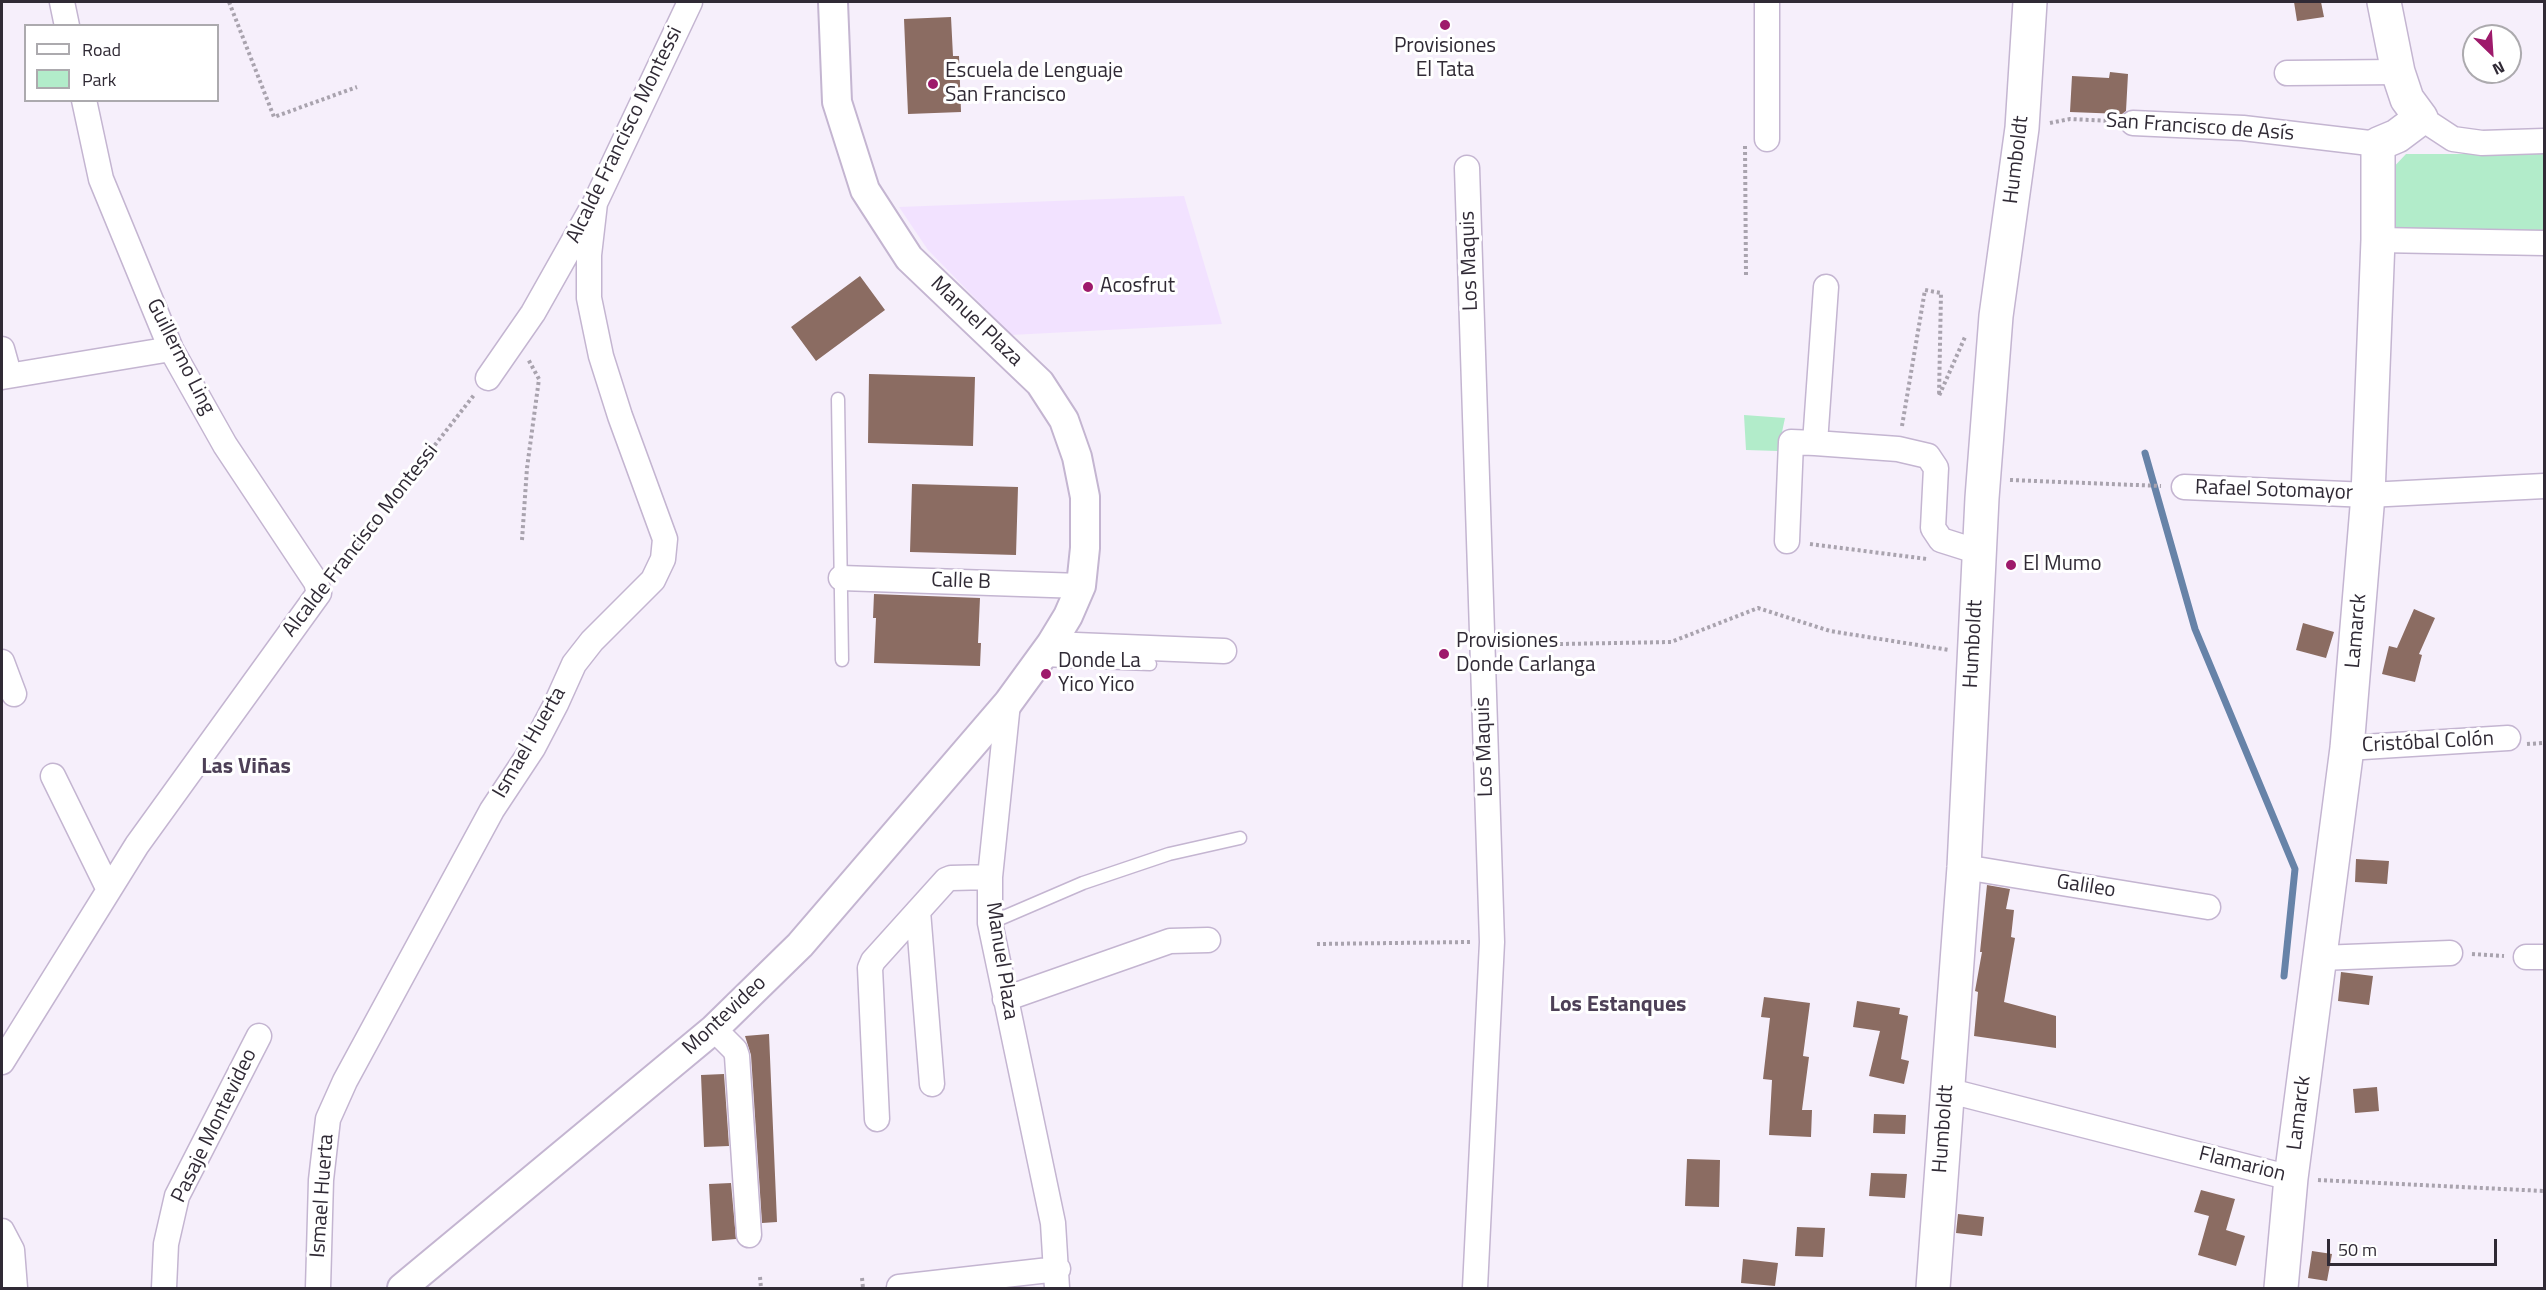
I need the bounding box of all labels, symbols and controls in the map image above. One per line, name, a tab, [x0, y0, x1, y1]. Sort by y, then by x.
marker: Provisiones El Tata	[1438, 18, 1452, 32]
street label: Alcalde Francisco Montessi	[561, 22, 689, 248]
legend	[24, 24, 219, 102]
north arrow	[2462, 24, 2522, 84]
place label: Provisiones El Tata	[1394, 34, 1496, 84]
text: Road	[82, 36, 121, 63]
text: N	[2489, 55, 2509, 82]
place label: Escuela de Lenguaje San Francisco	[945, 59, 1123, 109]
text: Park	[82, 66, 116, 93]
marker: Escuela de Lenguaje San Francisco	[926, 77, 940, 91]
street label: San Francisco de Asís	[2105, 109, 2295, 147]
street label: Humboldt	[1999, 115, 2035, 205]
street label: Los Maquis	[1456, 211, 1484, 311]
street label: Manuel Plaza	[925, 272, 1027, 372]
place label: Acosfrut	[1100, 274, 1175, 300]
marker: Acosfrut	[1081, 280, 1095, 294]
street label: Guillermo Ling	[140, 295, 220, 419]
street label: Alcalde Francisco Montessi	[278, 439, 444, 643]
street label: Rafael Sotomayor	[2195, 476, 2353, 506]
place label: El Mumo	[2023, 552, 2102, 578]
marker: El Mumo	[2004, 558, 2018, 572]
street label: Calle B	[931, 568, 991, 596]
street label: Lamarck	[2341, 593, 2373, 669]
street label: Humboldt	[1959, 599, 1989, 689]
place label: Provisiones Donde Carlanga	[1456, 629, 1595, 679]
marker: Provisiones Donde Carlanga	[1437, 647, 1451, 661]
place label: Donde La Yico Yico	[1058, 649, 1141, 699]
marker: Donde La Yico Yico	[1039, 667, 1053, 681]
street label: Ismael Huerta	[488, 683, 572, 803]
street label: Los Maquis	[1471, 697, 1499, 797]
street label: Cristóbal Colón	[2361, 727, 2495, 759]
district label: Las Viñas	[201, 755, 291, 781]
street label: Galileo	[2055, 870, 2117, 904]
street label: Manuel Plaza	[979, 900, 1023, 1022]
street label: Montevideo	[678, 971, 772, 1061]
district label: Los Estanques	[1549, 993, 1687, 1019]
street label: Pasaje Montevideo	[167, 1045, 263, 1207]
street label: Lamarck	[2283, 1074, 2317, 1152]
street label: Humboldt	[1928, 1084, 1960, 1174]
street label: Ismael Huerta	[306, 1133, 340, 1259]
street label: Flamarion	[2196, 1142, 2288, 1188]
scale bar	[2330, 1227, 2500, 1265]
text: 50 m	[2338, 1236, 2377, 1263]

